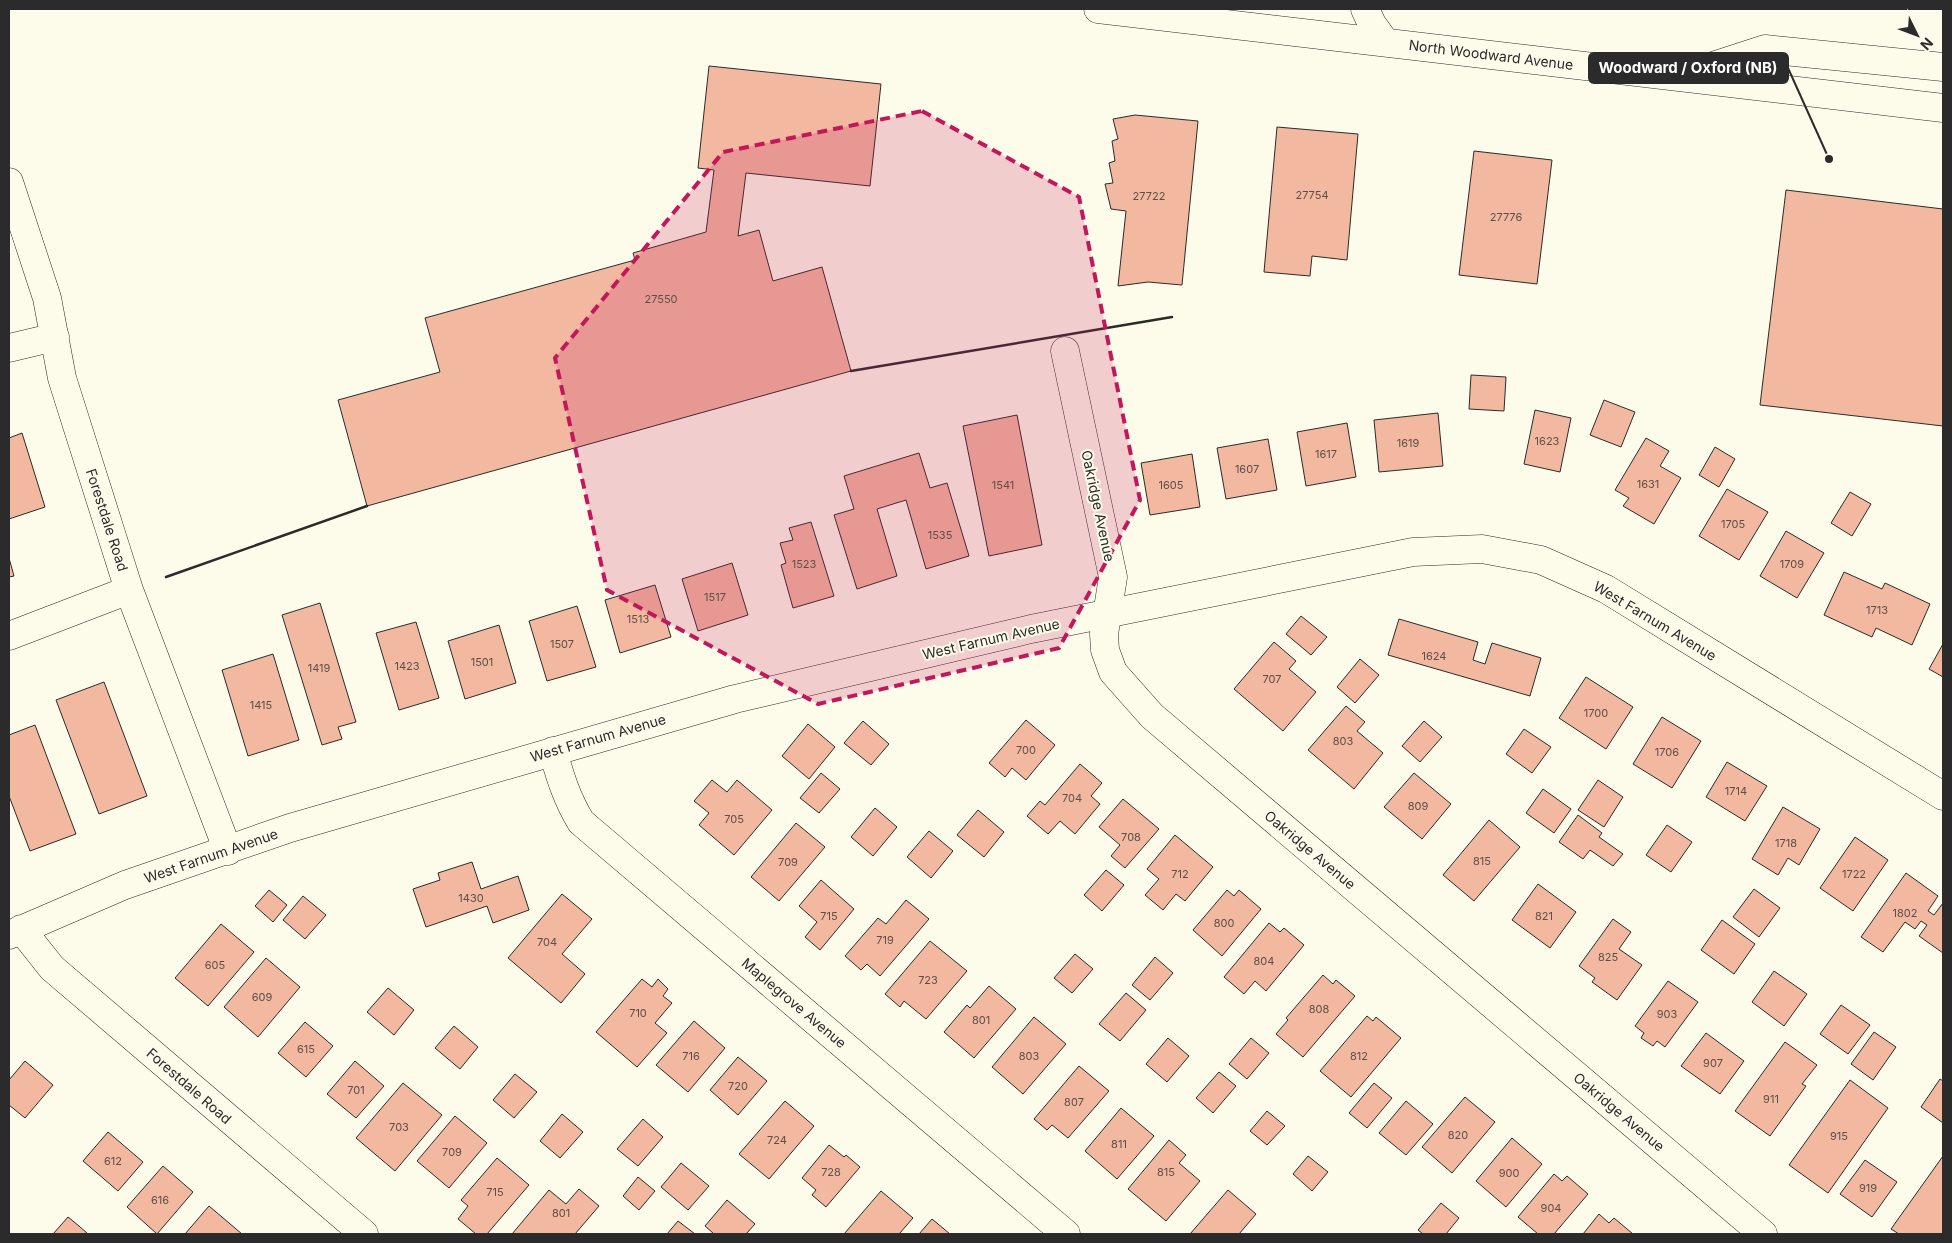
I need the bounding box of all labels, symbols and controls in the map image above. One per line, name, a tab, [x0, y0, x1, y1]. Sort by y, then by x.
north arrow	[1892, 10, 1942, 60]
text: N	[1917, 34, 1937, 54]
street label: North Woodward Avenue	[1408, 36, 1574, 73]
callout: Woodward / Oxford (NB)	[1589, 53, 1788, 83]
text: Woodward / Oxford (NB)	[1599, 58, 1777, 77]
house number: 27754	[1295, 188, 1329, 202]
house number: 27722	[1133, 189, 1165, 203]
house number: 27776	[1490, 210, 1522, 224]
house number: 27550	[644, 292, 678, 306]
house number: 1623	[1535, 434, 1560, 448]
house number: 1619	[1397, 436, 1419, 450]
house number: 1617	[1315, 447, 1337, 461]
street label: Oakridge Avenue	[1078, 449, 1119, 563]
house number: 1607	[1235, 462, 1259, 476]
street label: Forestdale Road	[83, 466, 132, 573]
house number: 1631	[1637, 477, 1659, 491]
house number: 1541	[992, 478, 1014, 492]
house number: 1605	[1159, 478, 1184, 492]
house number: 1705	[1721, 517, 1745, 531]
house number: 1535	[928, 528, 953, 542]
house number: 1523	[792, 557, 817, 571]
house number: 1709	[1780, 557, 1804, 571]
street label: West Farnum Avenue	[1591, 577, 1720, 664]
house number: 1517	[704, 590, 726, 604]
house number: 1713	[1866, 603, 1888, 617]
house number: 1513	[627, 612, 649, 626]
street label: West Farnum Avenue	[921, 614, 1061, 663]
house number: 1507	[550, 637, 574, 651]
house number: 1624	[1422, 649, 1446, 663]
house number: 1501	[471, 655, 493, 669]
house number: 1423	[394, 659, 420, 673]
house number: 1419	[308, 661, 331, 675]
house number: 707	[1262, 672, 1282, 686]
house number: 1415	[250, 698, 273, 712]
house number: 1700	[1584, 706, 1608, 720]
street label: West Farnum Avenue	[528, 710, 668, 765]
house number: 803	[1333, 734, 1353, 748]
house number: 700	[1016, 743, 1036, 757]
house number: 1706	[1655, 745, 1679, 759]
house number: 1714	[1725, 784, 1747, 798]
house number: 704	[1062, 791, 1082, 805]
house number: 809	[1408, 799, 1428, 813]
street label: Oakridge Avenue	[1261, 807, 1359, 893]
house number: 705	[724, 812, 744, 826]
street label: West Farnum Avenue	[142, 825, 280, 886]
house number: 708	[1121, 830, 1141, 844]
house number: 1718	[1775, 836, 1797, 850]
house number: 815	[1473, 854, 1491, 868]
house number: 709	[778, 855, 798, 869]
house number: 712	[1171, 867, 1189, 881]
house number: 1722	[1842, 867, 1866, 881]
house number: 1430	[458, 891, 484, 905]
house number: 1802	[1893, 906, 1917, 920]
house number: 715	[820, 909, 838, 923]
house number: 821	[1535, 909, 1553, 923]
house number: 800	[1214, 916, 1234, 930]
house number: 719	[876, 933, 894, 947]
house number: 704	[537, 935, 557, 949]
house number: 825	[1598, 950, 1618, 964]
street label: Maplegrove Avenue	[739, 954, 850, 1051]
house number: 804	[1254, 954, 1274, 968]
house number: 605	[205, 958, 226, 972]
house number: 723	[918, 973, 938, 987]
house number: 609	[252, 990, 272, 1004]
house number: 808	[1309, 1002, 1329, 1016]
house number: 710	[629, 1006, 647, 1020]
house number: 903	[1657, 1007, 1677, 1021]
house number: 801	[972, 1013, 990, 1027]
house number: 615	[297, 1042, 315, 1056]
street label: Forestdale Road	[143, 1044, 235, 1127]
house number: 716	[682, 1049, 700, 1063]
house number: 803	[1019, 1049, 1039, 1063]
house number: 812	[1350, 1049, 1368, 1063]
house number: 907	[1703, 1056, 1723, 1070]
street label: Oakridge Avenue	[1570, 1069, 1668, 1155]
house number: 720	[728, 1079, 748, 1093]
house number: 701	[347, 1083, 365, 1097]
house number: 911	[1763, 1092, 1779, 1106]
house number: 807	[1064, 1095, 1084, 1109]
house number: 703	[389, 1120, 409, 1134]
house number: 820	[1448, 1128, 1468, 1142]
house number: 915	[1830, 1129, 1848, 1143]
house number: 724	[767, 1133, 787, 1147]
house number: 811	[1111, 1137, 1127, 1151]
house number: 709	[442, 1145, 462, 1159]
house number: 612	[104, 1154, 122, 1168]
house number: 728	[821, 1165, 841, 1179]
house number: 815	[1157, 1165, 1175, 1179]
house number: 900	[1499, 1166, 1519, 1180]
house number: 919	[1859, 1181, 1877, 1195]
house number: 715	[486, 1185, 504, 1199]
house number: 616	[151, 1193, 169, 1207]
house number: 904	[1541, 1201, 1561, 1215]
house number: 801	[552, 1206, 570, 1220]

